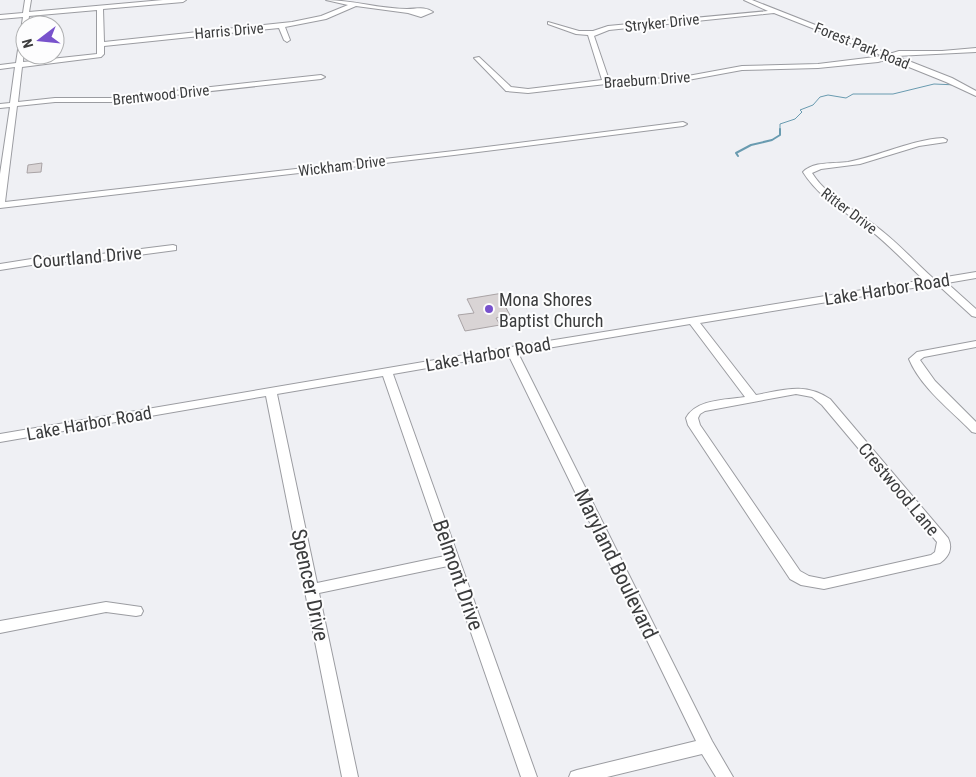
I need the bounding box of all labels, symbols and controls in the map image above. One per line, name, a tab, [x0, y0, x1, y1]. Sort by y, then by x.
street label: Stryker Drive	[624, 10, 700, 36]
north arrow	[15, 15, 65, 65]
street label: Harris Drive	[194, 19, 264, 43]
street label: Forest Park Road	[812, 19, 912, 73]
text: N	[19, 37, 36, 50]
street label: Braeburn Drive	[603, 68, 691, 92]
street label: Brentwood Drive	[112, 81, 210, 109]
street label: Wickham Drive	[297, 152, 387, 180]
street label: Ritter Drive	[818, 184, 880, 238]
street label: Courtland Drive	[31, 242, 143, 272]
street label: Lake Harbor Road	[823, 269, 951, 309]
place label: Mona Shores Baptist Church	[499, 289, 603, 331]
marker: Mona Shores Baptist Church	[483, 303, 495, 315]
street label: Lake Harbor Road	[424, 333, 552, 375]
street label: Lake Harbor Road	[25, 402, 153, 444]
street label: Crestwood Lane	[854, 438, 944, 540]
street label: Maryland Boulevard	[569, 485, 663, 643]
street label: Belmont Drive	[428, 516, 488, 634]
street label: Spencer Drive	[286, 527, 334, 643]

